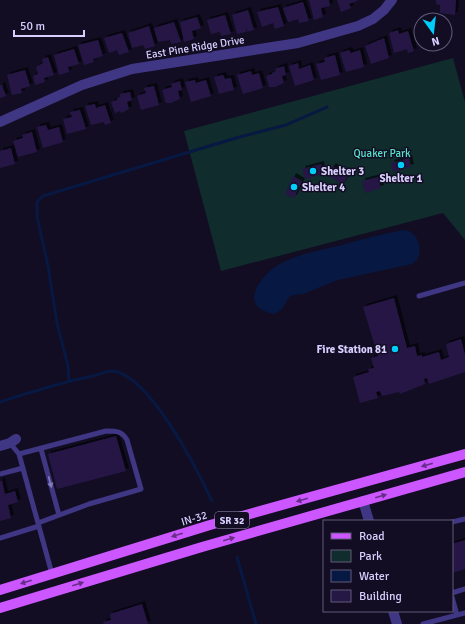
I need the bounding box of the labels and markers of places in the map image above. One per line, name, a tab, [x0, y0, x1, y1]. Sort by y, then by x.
marker: Shelter 1	[396, 160, 406, 170]
place label: Shelter 3	[321, 165, 364, 178]
marker: Shelter 3	[308, 166, 318, 176]
place label: Shelter 1	[379, 172, 423, 185]
place label: Shelter 4	[302, 181, 345, 194]
marker: Shelter 4	[289, 182, 299, 192]
place label: Fire Station 81	[316, 343, 387, 356]
marker: Fire Station 81	[390, 344, 400, 354]

